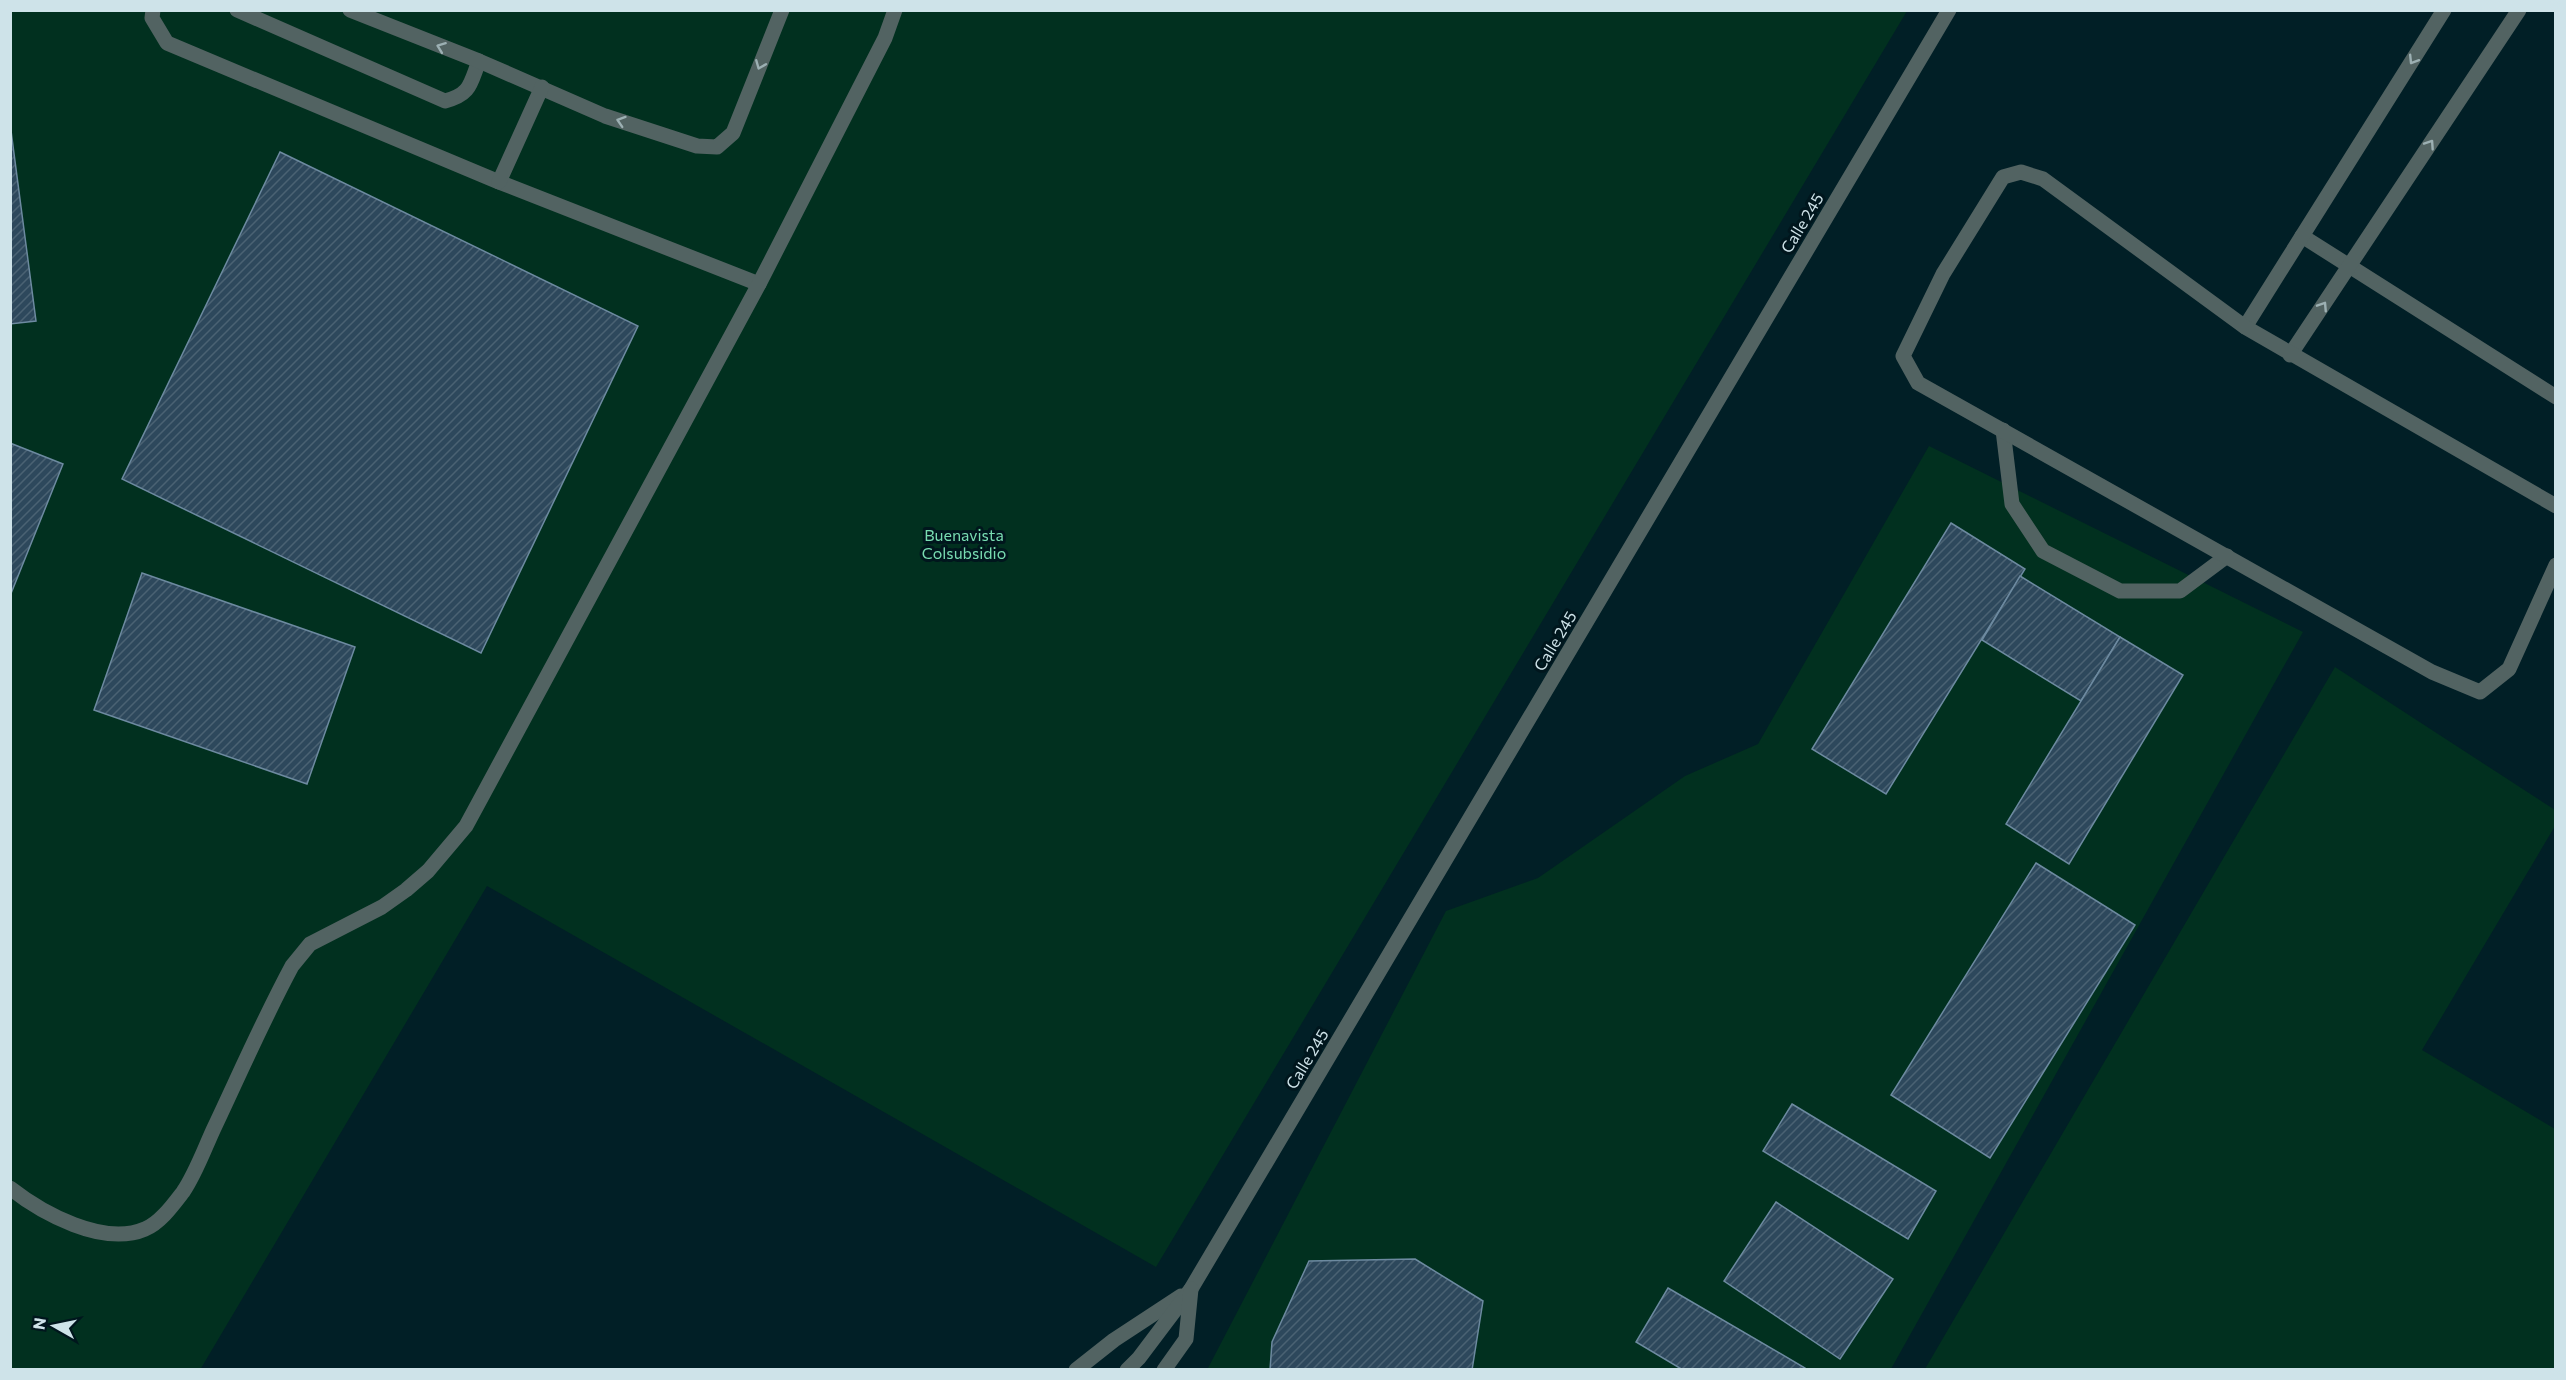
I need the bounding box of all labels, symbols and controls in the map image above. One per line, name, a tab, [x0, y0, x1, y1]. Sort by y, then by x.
one-way arrow	[436, 41, 446, 54]
one-way arrow	[2409, 53, 2420, 64]
one-way arrow	[755, 59, 767, 70]
one-way arrow	[616, 116, 627, 128]
one-way arrow	[2423, 139, 2434, 150]
street label: Calle 245	[1776, 189, 1827, 256]
one-way arrow	[2315, 302, 2327, 312]
park label: Buenavista Colsubsidio	[922, 525, 1006, 562]
street label: Calle 245	[1529, 607, 1580, 674]
street label: Calle 245	[1281, 1025, 1332, 1092]
north arrow	[24, 1296, 84, 1356]
text: N	[28, 1316, 49, 1331]

